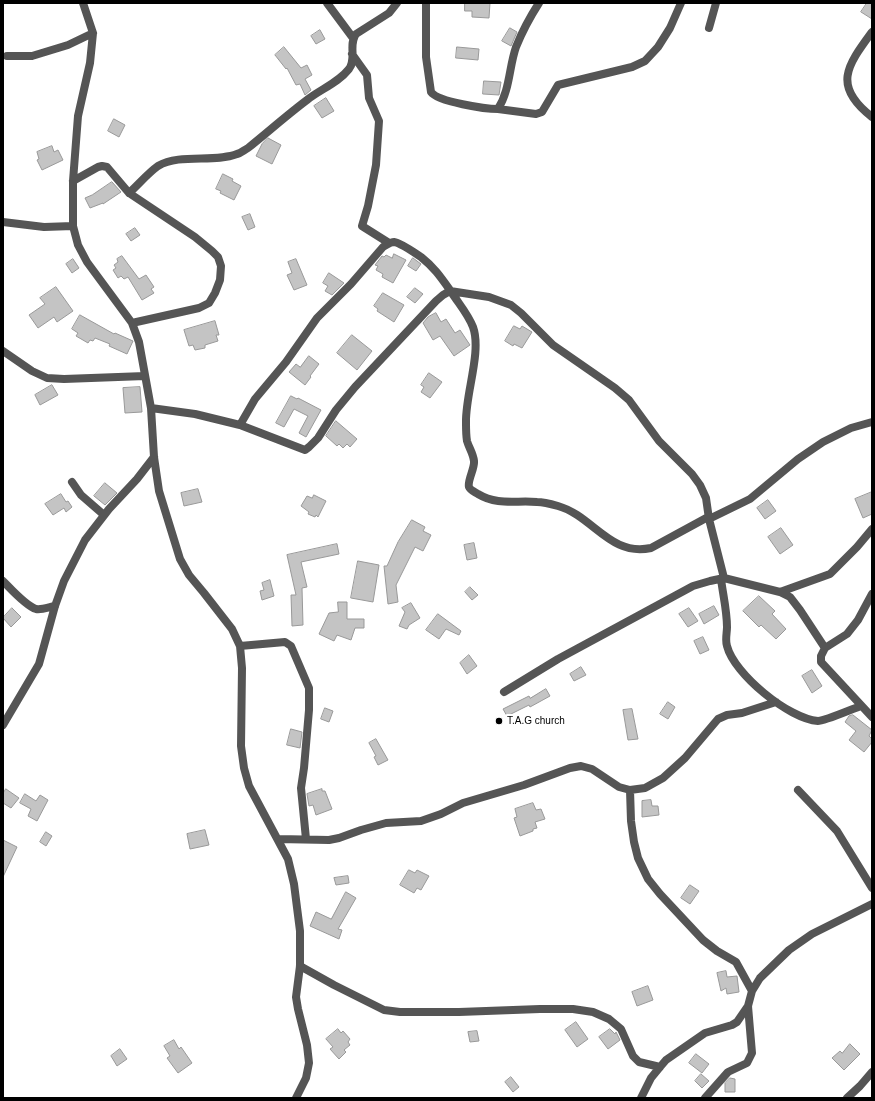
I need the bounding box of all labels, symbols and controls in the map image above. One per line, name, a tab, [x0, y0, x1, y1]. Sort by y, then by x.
place label: T.A.G church	[507, 715, 565, 727]
marker: T.A.G church	[494, 716, 504, 726]

